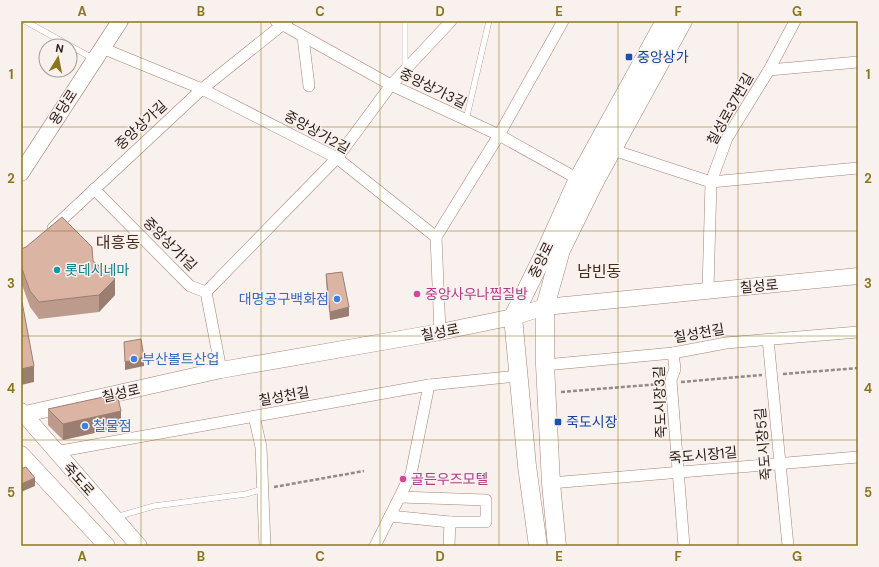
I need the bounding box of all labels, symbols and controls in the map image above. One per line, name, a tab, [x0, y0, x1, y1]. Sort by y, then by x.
text: A	[77, 3, 87, 20]
text: B	[197, 3, 205, 20]
text: C	[315, 3, 325, 20]
text: D	[435, 3, 445, 20]
text: E	[555, 3, 563, 20]
text: F	[674, 3, 682, 20]
text: G	[792, 3, 802, 20]
north arrow	[38, 38, 78, 78]
text: N	[55, 41, 65, 56]
place label: 중앙상가	[637, 48, 689, 66]
marker: 중앙상가	[624, 52, 634, 62]
street label: 중앙상가3길	[396, 64, 470, 112]
text: 1	[9, 66, 13, 83]
text: 1	[866, 66, 870, 83]
street label: 칠성로37번길	[703, 70, 757, 148]
street label: 용당로	[45, 86, 81, 128]
street label: 중앙상가길	[111, 96, 171, 154]
street label: 중앙상가2길	[281, 107, 353, 157]
text: 2	[7, 170, 15, 187]
text: 2	[864, 170, 872, 187]
street label: 중앙상가1길	[139, 213, 201, 275]
district label: 대흥동	[96, 232, 140, 253]
street label: 중앙로	[524, 239, 558, 281]
place label: 롯데시네마	[65, 261, 130, 279]
district label: 남빈동	[577, 261, 621, 282]
marker: 롯데시네마	[52, 265, 62, 275]
text: 3	[7, 275, 15, 292]
street label: 칠성로	[739, 275, 779, 297]
text: 3	[864, 275, 872, 292]
place label: 중앙사우나찜질방	[425, 285, 528, 303]
marker: 중앙사우나찜질방	[412, 289, 422, 299]
place label: 대명공구백화점	[239, 290, 329, 308]
marker: 대명공구백화점	[332, 294, 342, 304]
street label: 칠성로	[419, 319, 461, 345]
street label: 칠성천길	[672, 320, 726, 346]
place label: 부산볼트산업	[142, 350, 219, 368]
marker: 부산볼트산업	[129, 354, 139, 364]
street label: 죽도시장3길	[650, 365, 670, 439]
text: 4	[7, 380, 15, 397]
street label: 칠성로	[100, 380, 142, 406]
text: 4	[864, 380, 872, 397]
street label: 칠성천길	[257, 383, 311, 409]
street label: 죽도시장5길	[751, 407, 775, 481]
place label: 죽도시장	[566, 413, 618, 431]
place label: 철물점	[93, 417, 132, 435]
marker: 죽도시장	[553, 417, 563, 427]
marker: 철물점	[80, 421, 90, 431]
street label: 죽도시장1길	[668, 443, 738, 467]
street label: 죽도로	[59, 459, 99, 499]
place label: 골든우즈모텔	[411, 470, 488, 488]
marker: 골든우즈모텔	[398, 474, 408, 484]
text: 5	[7, 484, 15, 501]
text: 5	[864, 484, 872, 501]
text: A	[77, 548, 87, 565]
text: B	[197, 548, 205, 565]
text: C	[315, 548, 325, 565]
text: D	[435, 548, 445, 565]
text: E	[555, 548, 563, 565]
text: F	[674, 548, 682, 565]
text: G	[792, 548, 802, 565]

